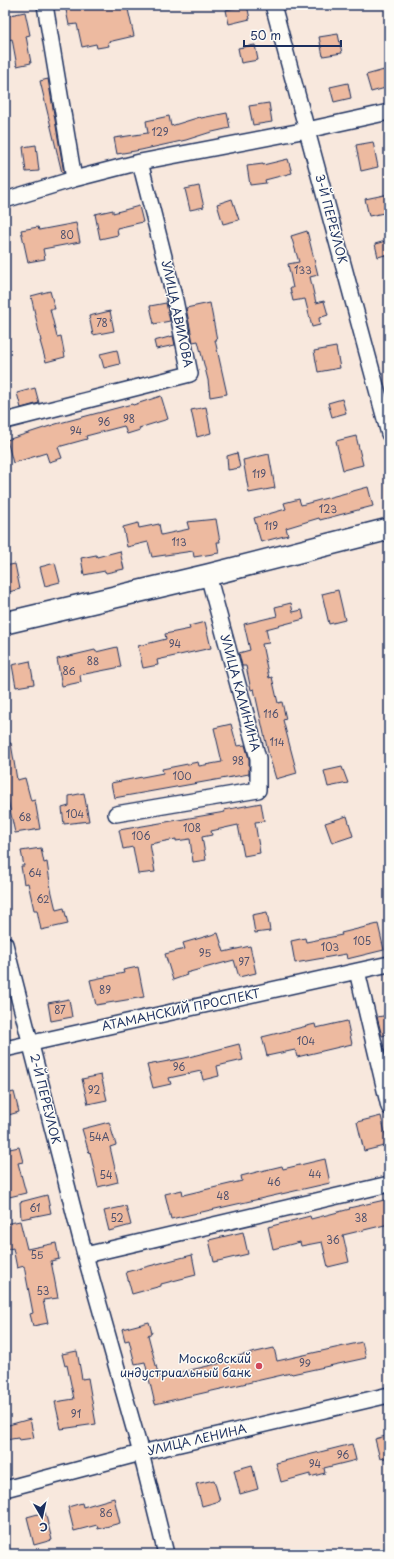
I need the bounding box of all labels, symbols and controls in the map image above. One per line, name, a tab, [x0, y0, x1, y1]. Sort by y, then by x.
scale bar	[244, 22, 341, 48]
text: 50 m	[250, 26, 281, 44]
house number: 129	[151, 124, 169, 139]
street label: 3-Й ПЕРЕУЛОК	[311, 172, 353, 266]
house number: 80	[60, 227, 74, 242]
street label: УЛИЦА АВИЛОВА	[158, 259, 198, 369]
house number: 133	[294, 262, 312, 277]
house number: 78	[96, 315, 108, 330]
house number: 98	[123, 411, 135, 426]
house number: 96	[98, 414, 110, 429]
house number: 94	[70, 423, 83, 438]
house number: 119	[252, 466, 266, 481]
house number: 123	[319, 501, 337, 516]
house number: 119	[264, 518, 278, 533]
house number: 113	[171, 534, 187, 549]
street label: УЛИЦА КАЛИНИНА	[217, 632, 265, 753]
house number: 94	[169, 636, 182, 651]
house number: 88	[87, 653, 99, 668]
house number: 86	[63, 663, 76, 678]
house number: 116	[263, 706, 279, 721]
house number: 114	[270, 734, 285, 749]
house number: 98	[232, 753, 244, 768]
house number: 100	[172, 768, 192, 783]
house number: 104	[66, 806, 85, 821]
house number: 68	[18, 809, 32, 824]
house number: 108	[183, 820, 201, 835]
house number: 106	[132, 828, 150, 843]
house number: 64	[28, 865, 42, 880]
house number: 62	[36, 891, 50, 906]
house number: 105	[353, 933, 371, 948]
house number: 103	[321, 939, 339, 954]
house number: 95	[199, 945, 211, 960]
house number: 97	[238, 954, 250, 969]
house number: 89	[99, 982, 111, 997]
street label: АТАМАНСКИЙ ПРОСПЕКТ	[100, 983, 262, 1035]
house number: 87	[54, 1002, 66, 1017]
house number: 104	[297, 1033, 316, 1048]
street label: 2-Й ПЕРЕУЛОК	[26, 1052, 66, 1146]
house number: 96	[173, 1059, 185, 1074]
house number: 92	[88, 1082, 100, 1097]
house number: 54А	[89, 1129, 110, 1144]
house number: 44	[308, 1166, 322, 1181]
house number: 54	[99, 1167, 113, 1182]
house number: 46	[267, 1174, 281, 1189]
house number: 48	[217, 1188, 229, 1203]
house number: 61	[29, 1200, 41, 1215]
house number: 52	[110, 1210, 124, 1225]
house number: 38	[355, 1210, 367, 1225]
house number: 36	[326, 1232, 340, 1247]
house number: 55	[31, 1247, 44, 1262]
house number: 53	[37, 1283, 49, 1298]
place label: Московский индустриальный банк	[120, 1349, 252, 1381]
house number: 99	[299, 1355, 311, 1370]
marker: Московский индустриальный банк	[254, 1361, 264, 1371]
house number: 91	[71, 1406, 81, 1421]
street label: УЛИЦА ЛЕНИНА	[145, 1419, 248, 1459]
house number: 96	[337, 1447, 349, 1462]
house number: 94	[309, 1456, 322, 1471]
north arrow	[22, 1497, 62, 1537]
house number: 86	[100, 1505, 113, 1520]
text: С	[38, 1518, 49, 1536]

